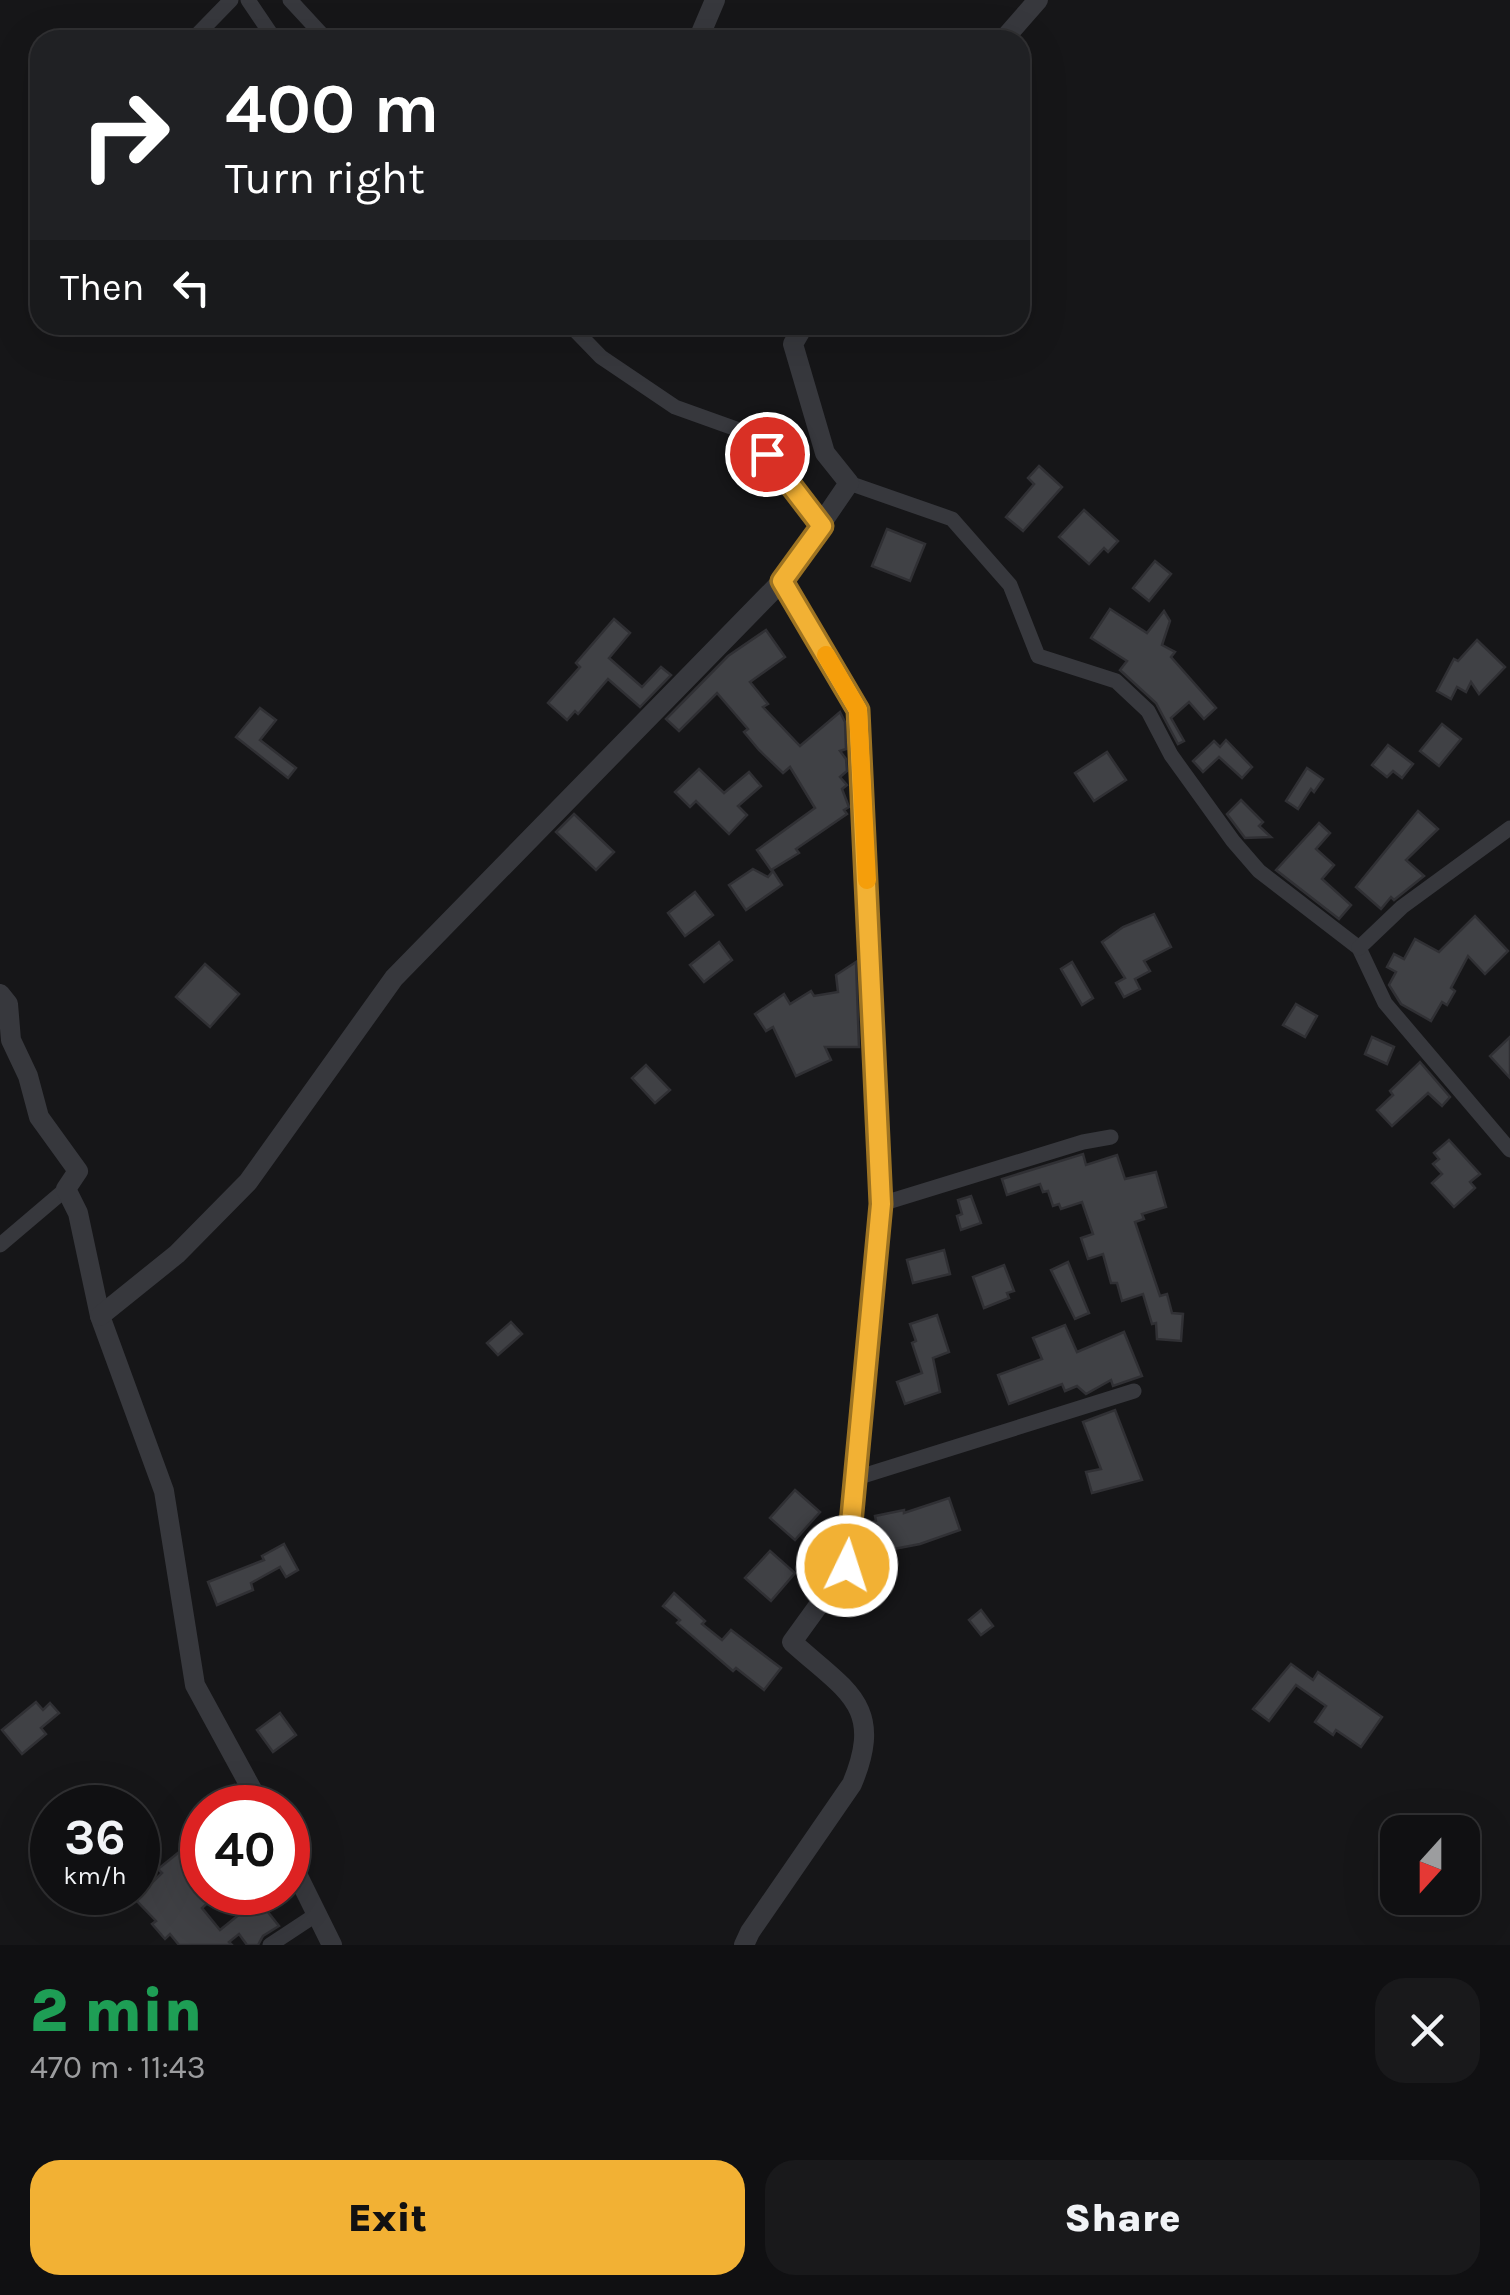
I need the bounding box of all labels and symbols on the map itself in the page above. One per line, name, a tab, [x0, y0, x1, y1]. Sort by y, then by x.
pin	[725, 412, 810, 497]
position arrow	[795, 1514, 899, 1618]
speed limit sign: 40	[180, 1785, 310, 1915]
north arrow	[1380, 1815, 1480, 1915]

